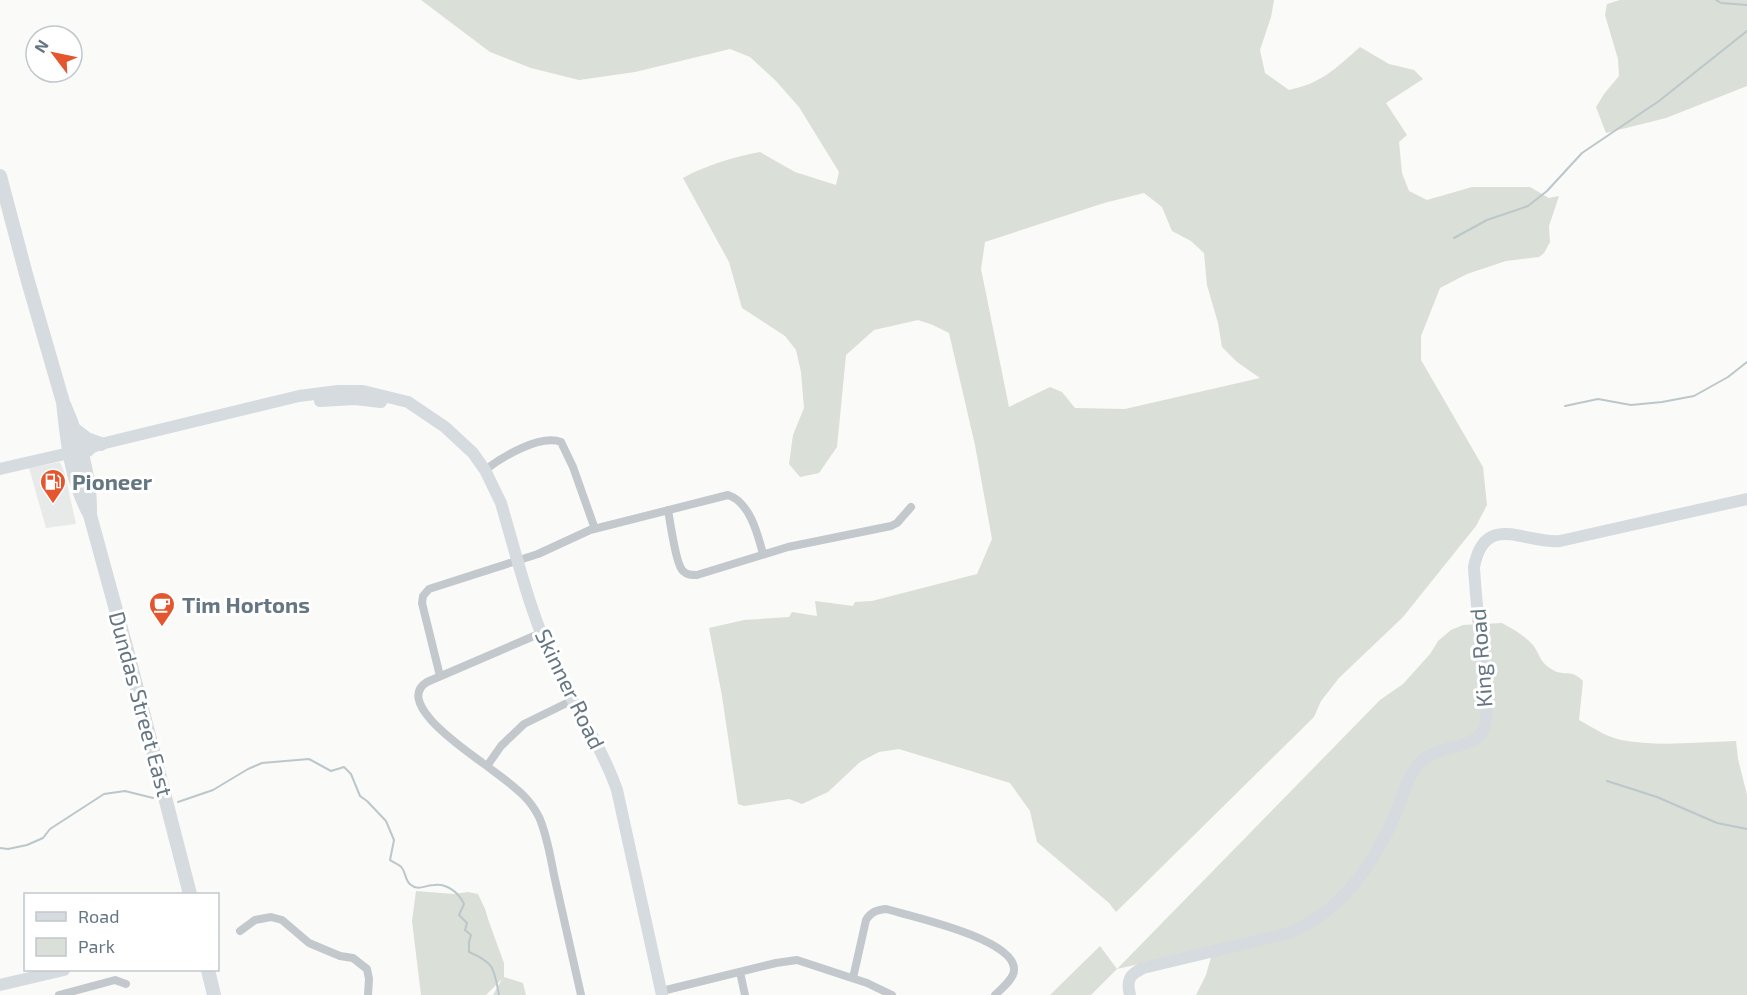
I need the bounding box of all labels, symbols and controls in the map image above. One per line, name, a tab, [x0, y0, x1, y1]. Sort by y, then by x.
north arrow	[24, 24, 84, 84]
text: N	[30, 36, 52, 56]
fuel station icon: Pioneer	[38, 467, 68, 505]
place label: Pioneer	[72, 468, 153, 494]
cafe icon: Tim Hortons	[147, 590, 177, 628]
place label: Tim Hortons	[182, 591, 310, 617]
street label: Dundas Street East	[105, 608, 179, 799]
street label: King Road	[1464, 608, 1496, 708]
street label: Skinner Road	[531, 624, 611, 753]
legend	[24, 893, 219, 971]
text: Road	[78, 905, 119, 927]
text: Park	[78, 935, 115, 957]

